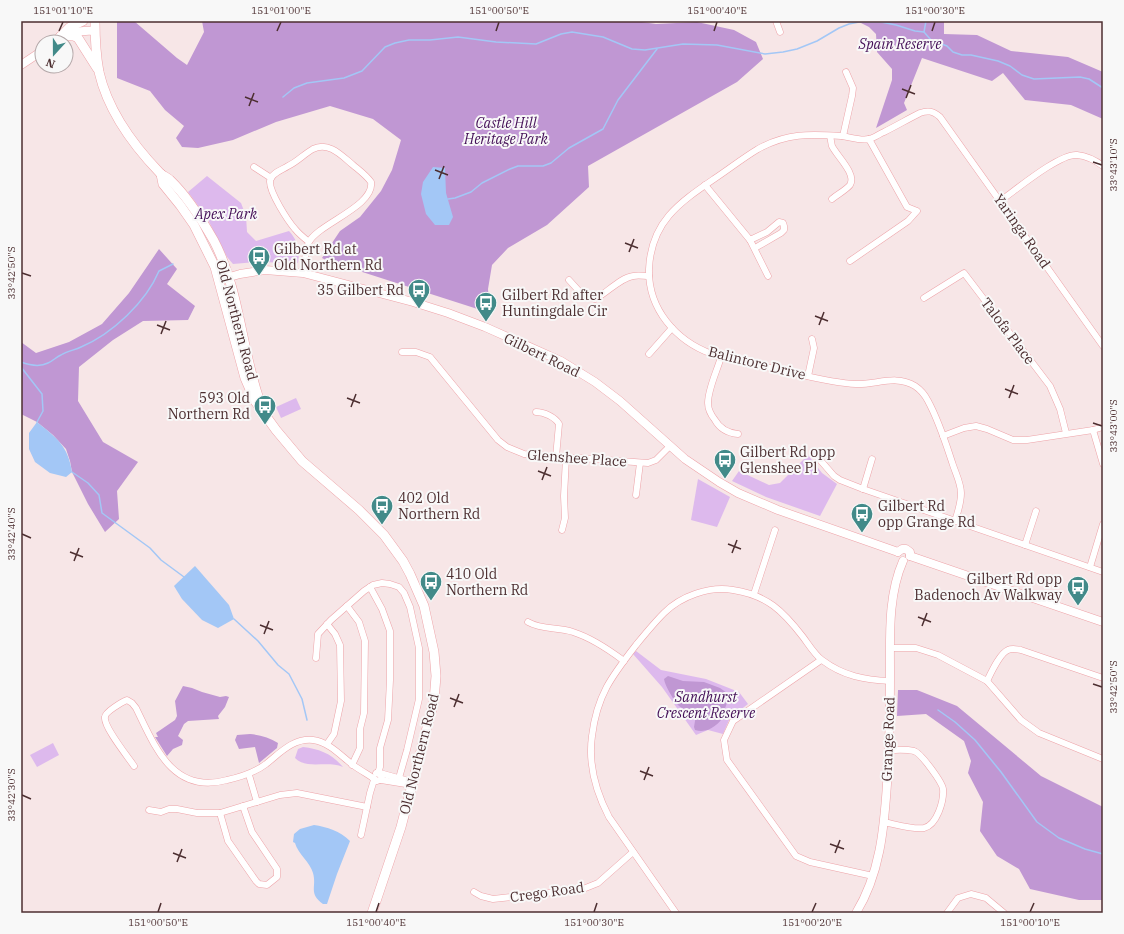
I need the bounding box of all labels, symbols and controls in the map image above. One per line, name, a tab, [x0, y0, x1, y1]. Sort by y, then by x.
text: 151°01'10"E	[33, 4, 93, 17]
text: 151°01'00"E	[251, 4, 311, 17]
text: 151°00'50"E	[469, 4, 529, 17]
text: 151°00'40"E	[687, 4, 747, 17]
text: 151°00'30"E	[905, 4, 965, 17]
north arrow	[34, 34, 74, 74]
park label: Spain Reserve	[858, 35, 942, 53]
text: N	[44, 55, 57, 71]
park label: Castle Hill Heritage Park	[463, 114, 549, 148]
text: 33°43'10"S	[1107, 138, 1120, 192]
street label: Yaringa Road	[990, 190, 1055, 272]
park label: Apex Park	[194, 205, 258, 223]
place label: Gilbert Rd at Old Northern Rd	[274, 240, 383, 274]
bus stop icon: Gilbert Rd at Old Northern Rd	[246, 244, 272, 277]
text: 33°42'50"S	[5, 246, 18, 300]
street label: Old Northern Road	[212, 258, 262, 383]
bus stop icon: 35 Gilbert Rd	[406, 277, 432, 310]
place label: 35 Gilbert Rd	[317, 281, 404, 299]
place label: Gilbert Rd after Huntingdale Cir	[502, 286, 608, 320]
bus stop icon: Gilbert Rd after Huntingdale Cir	[473, 290, 499, 323]
street label: Talofa Place	[977, 294, 1039, 368]
street label: Gilbert Road	[501, 329, 584, 381]
street label: Balintore Drive	[706, 342, 808, 384]
place label: 593 Old Northern Rd	[168, 389, 250, 423]
bus stop icon: 593 Old Northern Rd	[252, 393, 278, 426]
text: 33°43'00"S	[1107, 399, 1120, 453]
place label: Gilbert Rd opp Glenshee Pl	[740, 443, 835, 477]
street label: Glenshee Place	[527, 446, 627, 470]
bus stop icon: Gilbert Rd opp Glenshee Pl	[712, 447, 738, 480]
place label: 402 Old Northern Rd	[398, 489, 481, 523]
bus stop icon: 402 Old Northern Rd	[369, 493, 395, 526]
place label: Gilbert Rd opp Grange Rd	[878, 497, 976, 531]
bus stop icon: Gilbert Rd opp Grange Rd	[849, 501, 875, 534]
text: 33°42'40"S	[5, 507, 18, 561]
place label: 410 Old Northern Rd	[446, 565, 529, 599]
bus stop icon: 410 Old Northern Rd	[418, 569, 444, 602]
place label: Gilbert Rd opp Badenoch Av Walkway	[914, 570, 1063, 604]
bus stop icon: Gilbert Rd opp Badenoch Av Walkway	[1065, 574, 1091, 607]
text: 33°42'50"S	[1107, 660, 1120, 714]
park label: Sandhurst Crescent Reserve	[657, 688, 756, 722]
street label: Old Northern Road	[395, 691, 443, 816]
street label: Grange Road	[878, 696, 898, 782]
text: 33°42'30"S	[5, 768, 18, 822]
street label: Crego Road	[509, 878, 586, 906]
text: 151°00'50"E	[128, 916, 188, 929]
text: 151°00'40"E	[346, 916, 406, 929]
text: 151°00'30"E	[564, 916, 624, 929]
text: 151°00'20"E	[782, 916, 842, 929]
text: 151°00'10"E	[1000, 916, 1060, 929]

